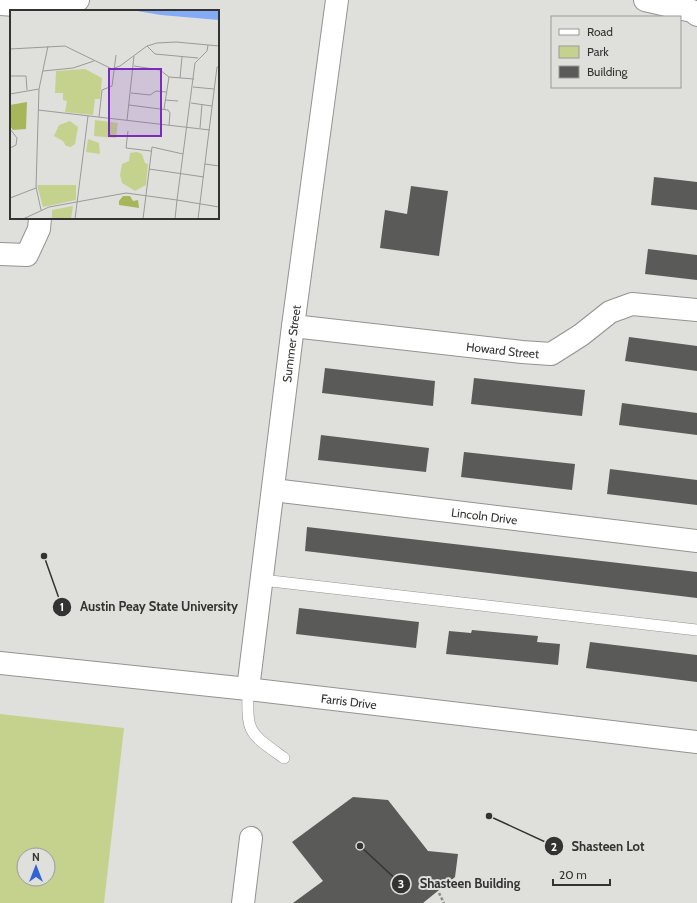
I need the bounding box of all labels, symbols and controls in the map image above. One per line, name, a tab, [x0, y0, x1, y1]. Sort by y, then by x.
inset map	[10, 10, 219, 219]
legend	[551, 16, 681, 88]
text: Road	[587, 24, 613, 39]
text: Park	[587, 44, 609, 59]
text: Building	[587, 64, 629, 79]
street label: Summer Street	[279, 304, 303, 383]
street label: Howard Street	[465, 338, 540, 361]
street label: Lincoln Drive	[451, 504, 518, 527]
callout: Austin Peay State University	[52, 594, 246, 619]
text: Austin Peay State University	[80, 598, 238, 614]
text: 1	[60, 599, 64, 614]
street label: Farris Drive	[320, 690, 378, 712]
callout: Shasteen Lot	[544, 834, 653, 859]
text: Shasteen Lot	[572, 838, 645, 854]
text: 2	[551, 839, 557, 854]
north arrow	[16, 847, 56, 887]
text: N	[32, 850, 40, 864]
scale bar	[553, 861, 610, 887]
text: 20 m	[559, 867, 587, 882]
callout: Shasteen Building	[391, 871, 528, 896]
text: Shasteen Building	[420, 875, 521, 891]
text: 3	[398, 876, 404, 891]

